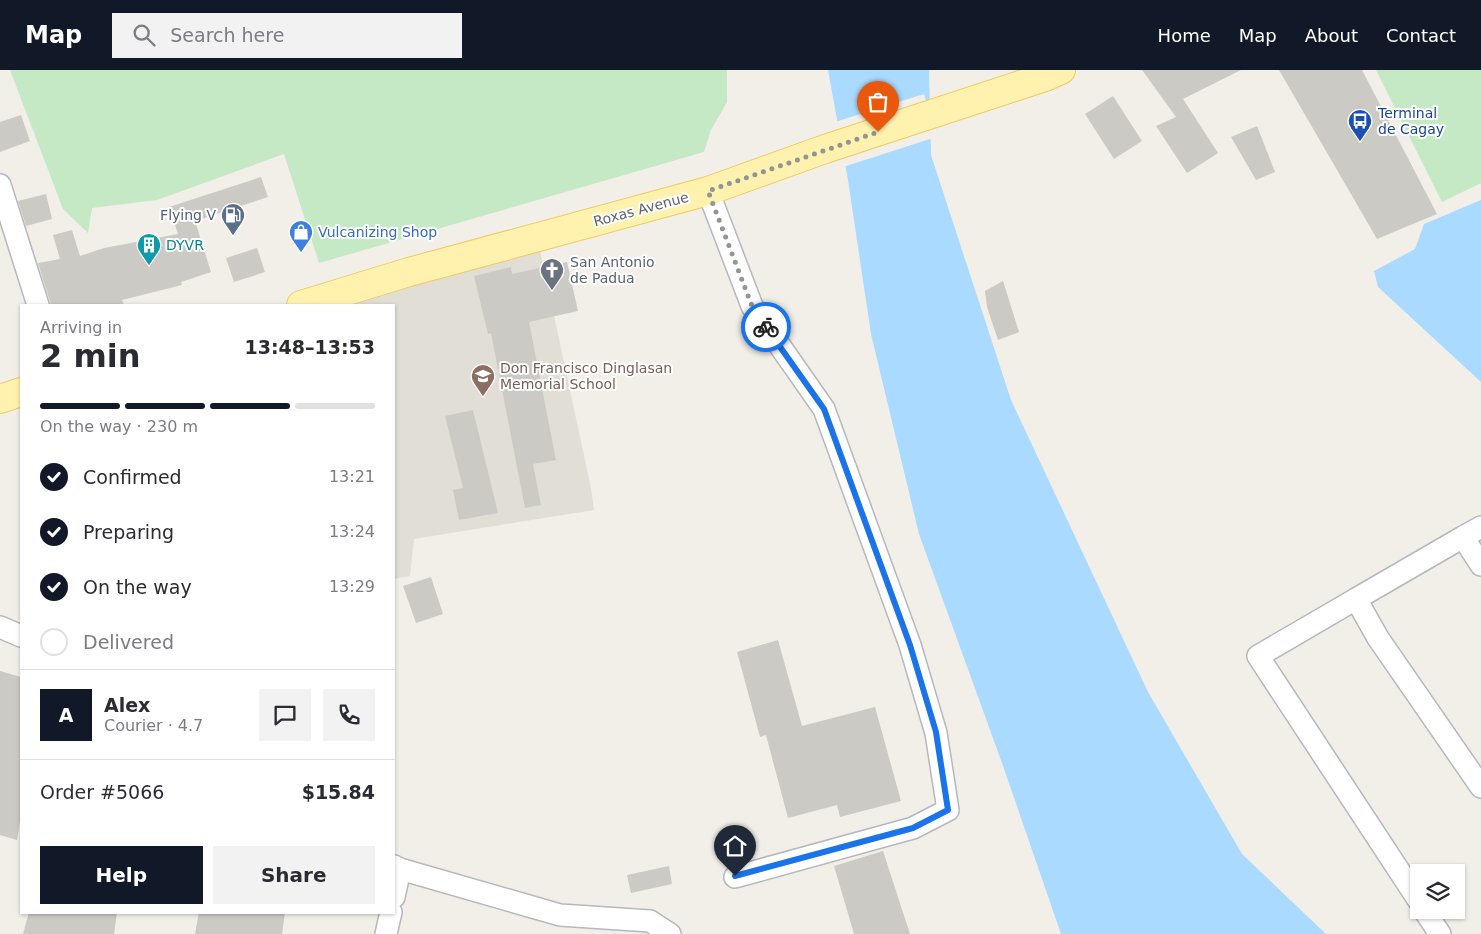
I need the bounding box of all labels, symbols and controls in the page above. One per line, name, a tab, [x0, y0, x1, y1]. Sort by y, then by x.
search box	[112, 13, 462, 58]
text: Map	[25, 21, 82, 49]
icon: search	[130, 21, 158, 49]
text: Search here	[170, 24, 284, 46]
text: Home	[1158, 25, 1211, 46]
text: Map	[1239, 25, 1277, 46]
text: About	[1305, 25, 1358, 46]
text: Contact	[1386, 25, 1456, 46]
pin	[857, 81, 899, 132]
icon: bag	[864, 88, 892, 116]
place label: Terminal de Cagay	[1377, 105, 1444, 137]
bus stop icon: Terminal de Cagay	[1347, 108, 1373, 142]
street label: Roxas Avenue	[592, 189, 690, 229]
fuel station icon: Flying V	[220, 202, 246, 236]
place label: Flying V	[160, 207, 216, 223]
shop icon: Vulcanizing Shop	[288, 219, 314, 253]
place label: Vulcanizing Shop	[318, 224, 437, 240]
building icon: DYVR	[136, 232, 162, 266]
place label: DYVR	[166, 237, 204, 253]
place label: San Antonio de Padua	[570, 254, 655, 286]
church icon: San Antonio de Padua	[539, 257, 565, 291]
courier	[741, 302, 791, 352]
icon: bike	[752, 313, 780, 341]
text: Arriving in	[40, 318, 122, 337]
text: 13:48–13:53	[245, 336, 375, 358]
text: 2 min	[40, 337, 141, 375]
place label: Don Francisco Dinglasan Memorial School	[500, 360, 672, 392]
school or university icon: Don Francisco Dinglasan Memorial School	[470, 363, 496, 397]
text: On the way · 230 m	[40, 417, 198, 436]
icon: check	[40, 463, 68, 491]
text: Confirmed	[83, 466, 182, 488]
text: 13:21	[329, 467, 375, 486]
icon: check	[40, 518, 68, 546]
text: Preparing	[83, 521, 174, 543]
text: 13:24	[329, 522, 375, 541]
icon: check	[40, 573, 68, 601]
text: On the way	[83, 576, 192, 598]
text: 13:29	[329, 577, 375, 596]
text: Delivered	[83, 631, 174, 653]
button: chat	[259, 689, 311, 741]
button: phone	[323, 689, 375, 741]
text: Alex	[104, 694, 150, 716]
text: A	[59, 704, 73, 726]
text: Courier · 4.7	[104, 716, 203, 735]
text: Order #5066	[40, 781, 164, 803]
text: $15.84	[302, 781, 375, 803]
pin	[714, 825, 756, 876]
icon: home	[721, 832, 749, 860]
button: Help	[40, 846, 203, 904]
button: Share	[213, 846, 375, 904]
map controls	[1410, 864, 1465, 919]
button: layers	[1410, 864, 1465, 919]

